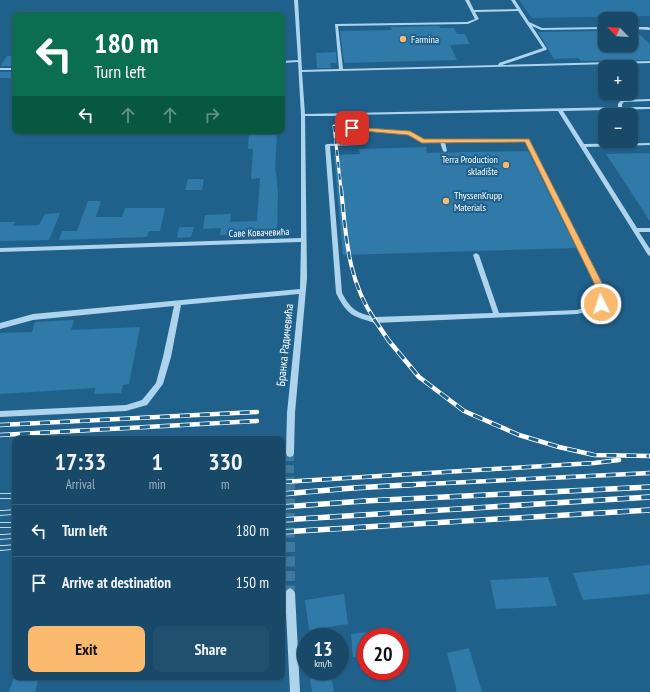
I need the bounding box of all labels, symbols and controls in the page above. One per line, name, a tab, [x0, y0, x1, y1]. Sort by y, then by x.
north arrow	[598, 12, 638, 52]
map controls	[598, 12, 638, 148]
text: 180 m	[94, 24, 158, 61]
icon: left	[28, 28, 80, 80]
place label: Farmina	[411, 33, 439, 46]
marker: Farmina	[398, 34, 408, 44]
text: Turn left	[94, 60, 146, 83]
button: +	[598, 60, 638, 100]
icon: left	[75, 104, 97, 126]
icon: ahead	[117, 104, 139, 126]
icon: ahead	[159, 104, 181, 126]
icon: right	[201, 104, 223, 126]
button: −	[598, 108, 638, 148]
pin	[335, 111, 369, 145]
icon: arrive	[341, 117, 363, 139]
place label: Terra Production skladište	[442, 153, 498, 178]
marker: Terra Production skladište	[501, 160, 511, 170]
place label: ThyssenKrupp Materials	[454, 189, 502, 214]
marker: ThyssenKrupp Materials	[441, 196, 451, 206]
street label: Саве Ковачевића	[229, 225, 290, 240]
position arrow	[580, 283, 622, 325]
street label: Бранка Радичевића	[273, 303, 296, 387]
text: 17:33	[54, 446, 106, 477]
text: 1	[151, 446, 163, 477]
text: 330	[208, 446, 243, 477]
text: Arrival	[66, 476, 95, 493]
text: min	[149, 476, 166, 493]
text: m	[221, 476, 230, 493]
icon: left	[28, 520, 50, 542]
text: Turn left	[62, 521, 107, 540]
text: 180 m	[236, 521, 269, 540]
icon: arrive	[28, 572, 50, 594]
text: Arrive at destination	[62, 573, 171, 592]
text: 150 m	[236, 573, 269, 592]
button: Exit	[28, 626, 145, 672]
button: Share	[153, 626, 269, 672]
speed limit sign: 20	[357, 628, 409, 680]
text: 13	[313, 636, 333, 662]
text: km/h	[314, 657, 332, 670]

